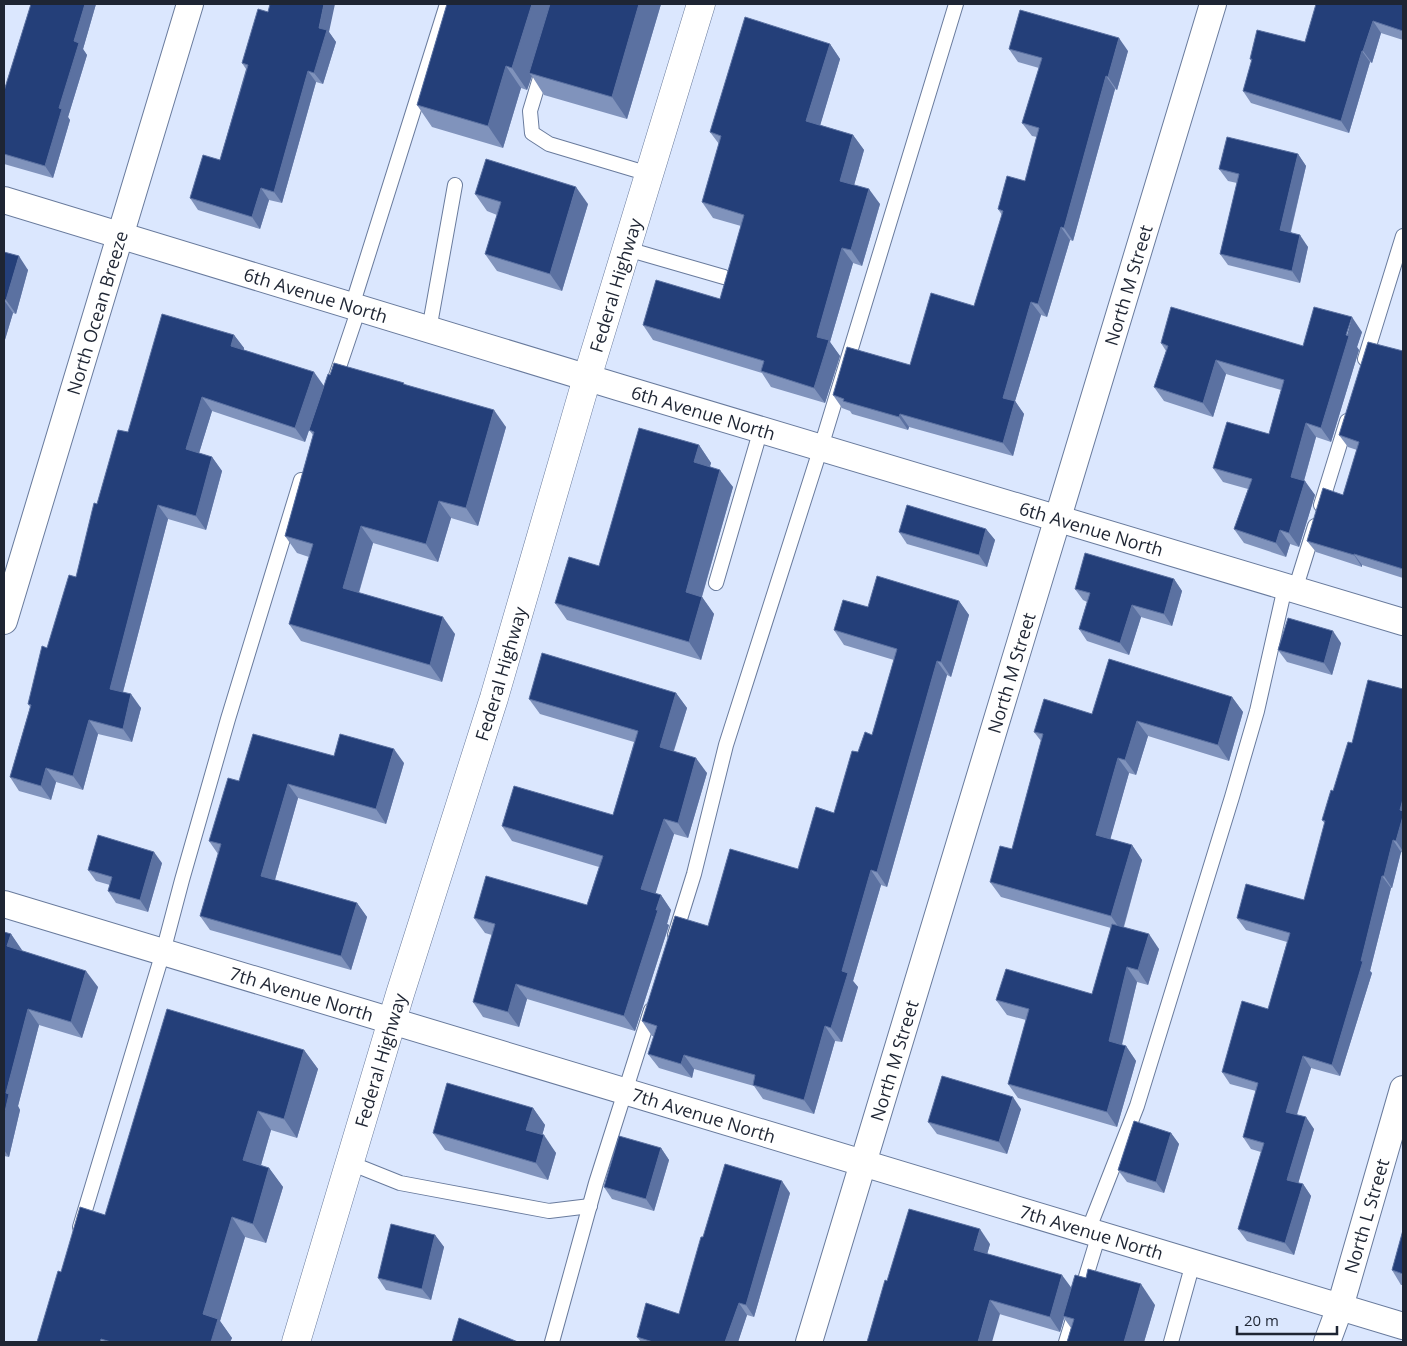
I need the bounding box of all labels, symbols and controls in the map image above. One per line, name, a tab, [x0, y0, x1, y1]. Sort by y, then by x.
street label: Federal Highway	[584, 214, 647, 355]
street label: North M Street	[1099, 222, 1158, 348]
street label: North Ocean Breeze	[61, 228, 133, 398]
street label: 6th Avenue North	[241, 262, 391, 328]
street label: 6th Avenue North	[629, 380, 778, 445]
street label: 6th Avenue North	[1017, 496, 1166, 562]
street label: Federal Highway	[469, 603, 532, 744]
street label: North M Street	[981, 609, 1041, 736]
street label: 7th Avenue North	[227, 961, 377, 1027]
street label: Federal Highway	[349, 989, 412, 1130]
street label: North M Street	[864, 997, 924, 1124]
street label: 7th Avenue North	[629, 1082, 779, 1148]
street label: North L Street	[1338, 1156, 1394, 1276]
street label: 7th Avenue North	[1017, 1199, 1166, 1265]
scale bar	[1237, 1304, 1337, 1336]
text: 20 m	[1244, 1310, 1279, 1330]

